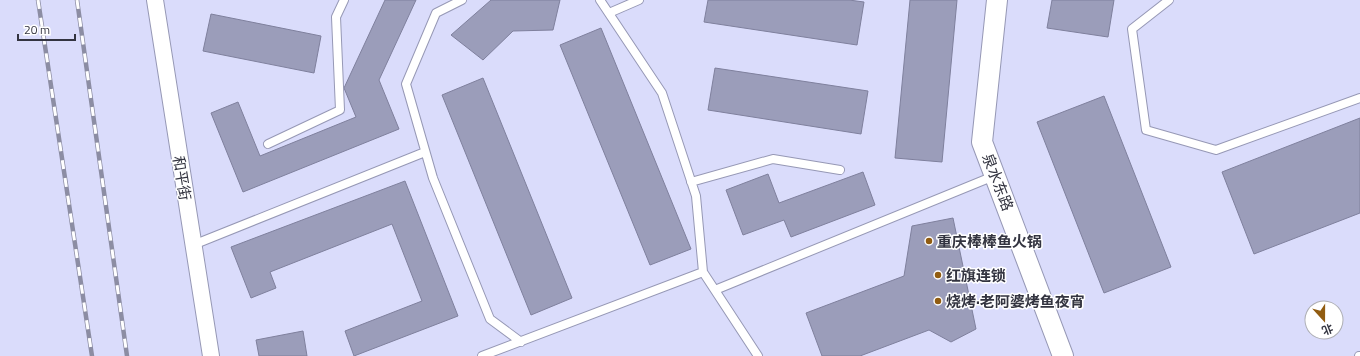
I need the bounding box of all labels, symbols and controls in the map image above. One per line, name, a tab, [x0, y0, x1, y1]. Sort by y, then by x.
scale bar	[18, 16, 75, 42]
text: 20 m	[24, 20, 50, 39]
street label: 泉水东路	[977, 150, 1019, 214]
street label: 和平街	[167, 154, 197, 202]
place label: 重庆棒棒鱼火锅	[937, 230, 1042, 253]
marker: 重庆棒棒鱼火锅	[924, 236, 934, 246]
place label: 红旗连锁	[946, 264, 1006, 287]
marker: 红旗连锁	[933, 270, 943, 280]
place label: 烧烤·老阿婆烤鱼夜宵	[946, 290, 1085, 313]
marker: 烧烤·老阿婆烤鱼夜宵	[933, 296, 943, 306]
north arrow	[1304, 300, 1344, 340]
text: 北	[1320, 320, 1336, 339]

